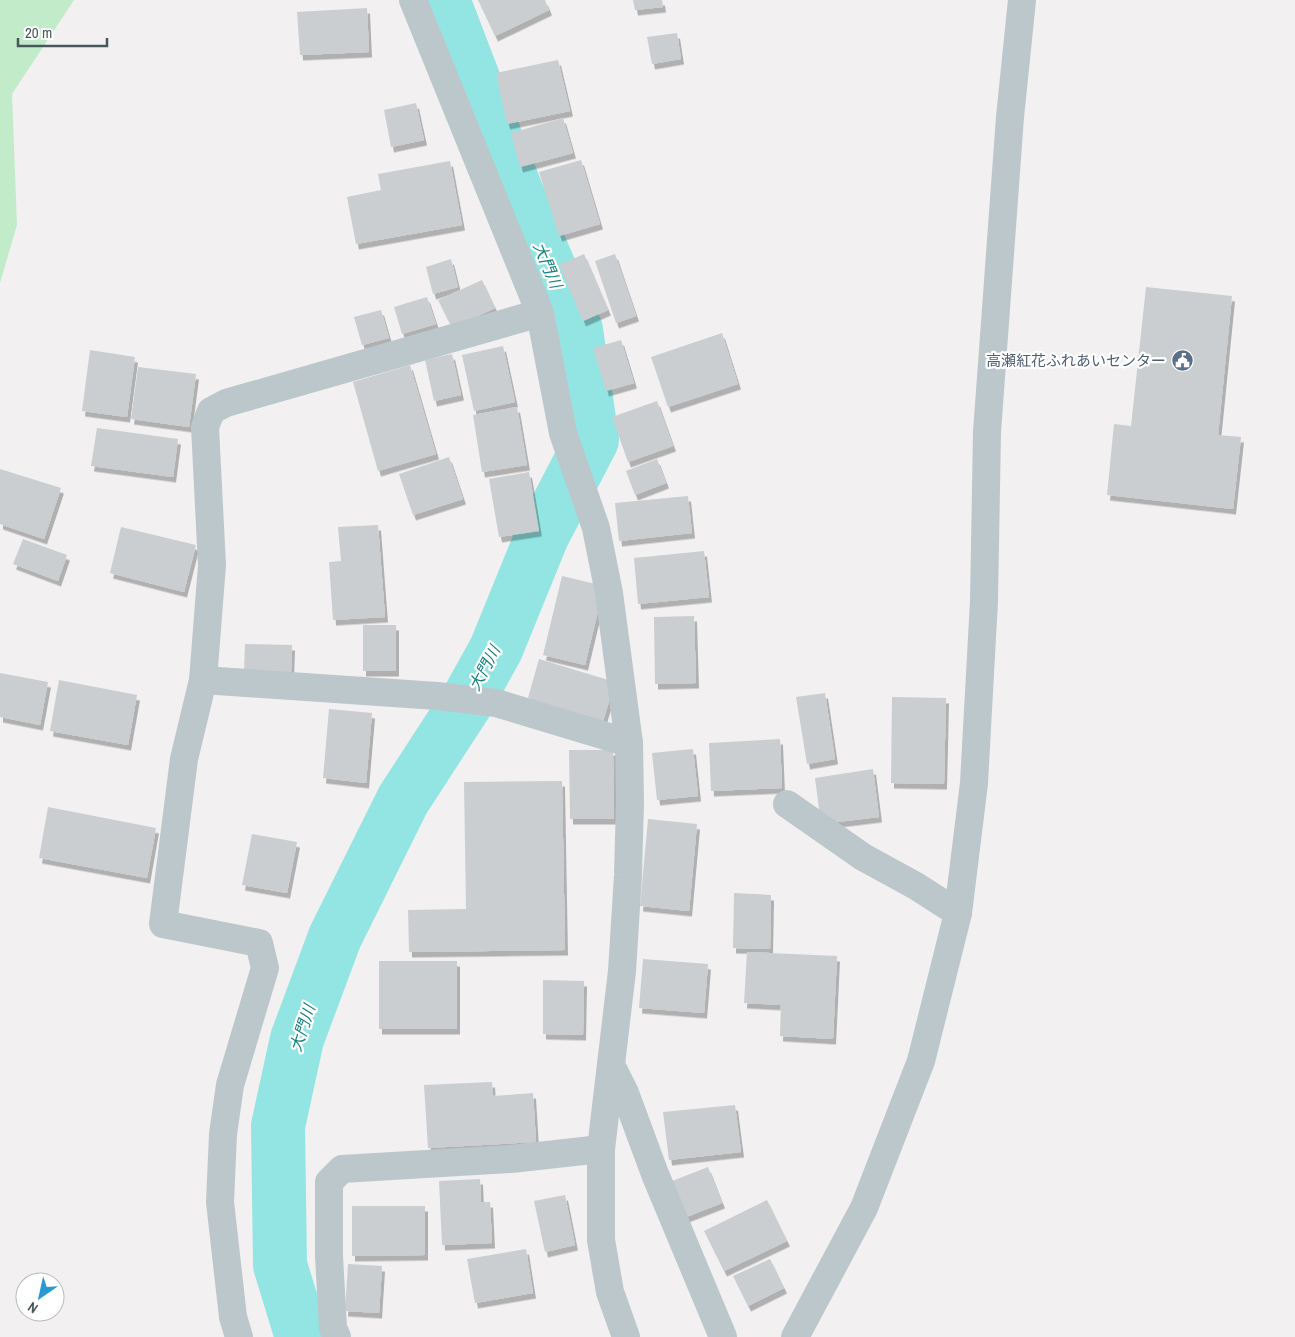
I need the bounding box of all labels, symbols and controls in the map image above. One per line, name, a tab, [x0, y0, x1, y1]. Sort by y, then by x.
scale bar	[18, 15, 106, 47]
text: 20 m	[25, 22, 52, 43]
water label: 大門川	[528, 239, 568, 293]
public building icon: 高瀬紅花ふれあいセンター	[1170, 348, 1194, 372]
place label: 高瀬紅花ふれあいセンター	[986, 350, 1166, 371]
water label: 大門川	[463, 640, 506, 694]
water label: 大門川	[284, 1000, 320, 1054]
north arrow	[15, 1272, 65, 1322]
text: N	[24, 1298, 41, 1318]

